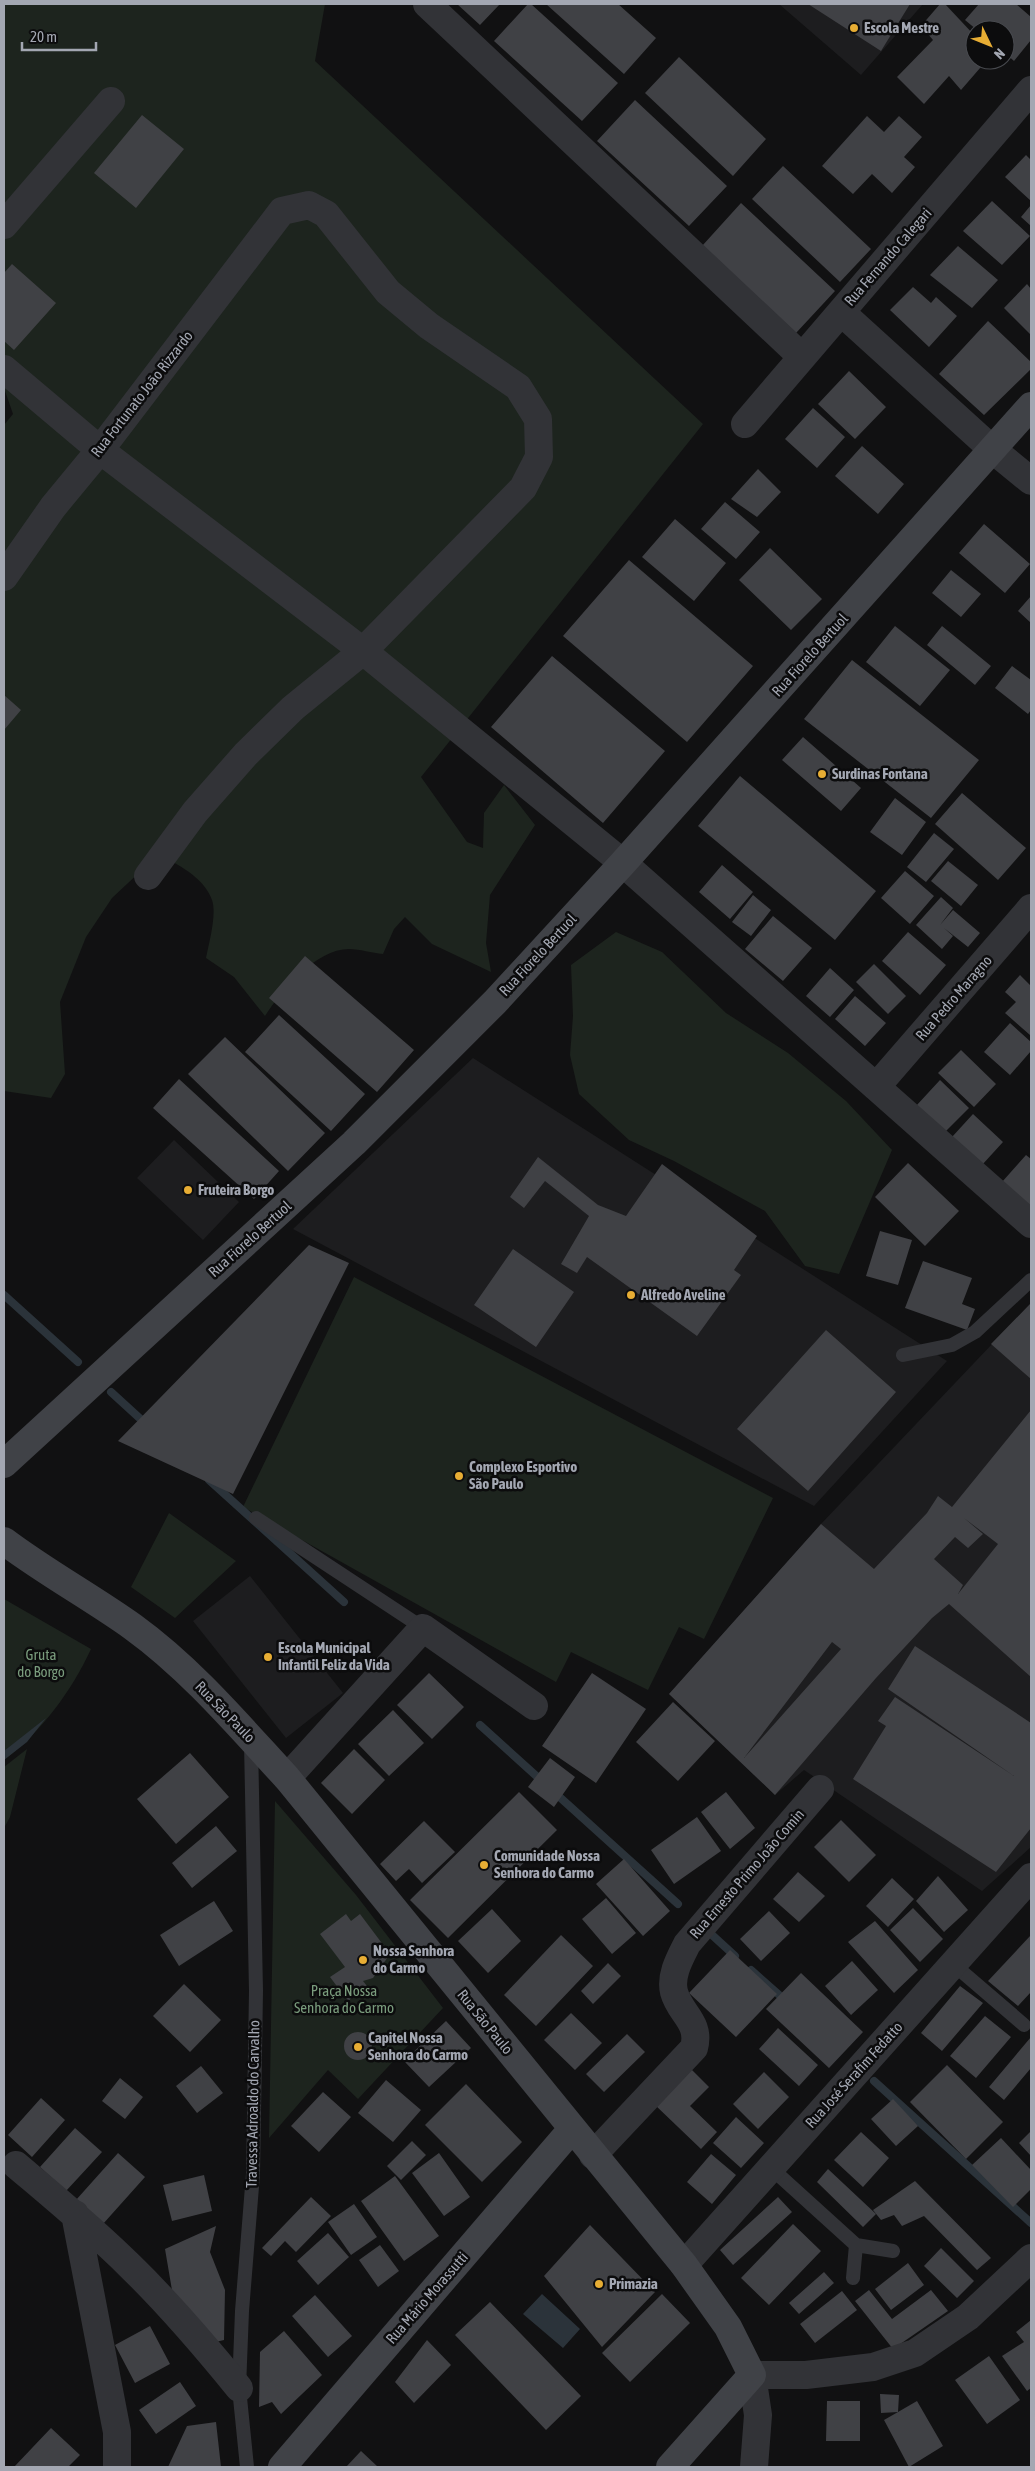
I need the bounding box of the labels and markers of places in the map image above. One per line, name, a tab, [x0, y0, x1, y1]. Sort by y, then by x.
place label: Escola Mestre	[864, 19, 939, 36]
marker: Escola Mestre	[848, 22, 860, 34]
place label: Surdinas Fontana	[832, 765, 928, 782]
marker: Surdinas Fontana	[816, 768, 828, 780]
place label: Fruteira Borgo	[198, 1181, 274, 1198]
marker: Fruteira Borgo	[182, 1184, 194, 1196]
place label: Alfredo Aveline	[640, 1286, 726, 1303]
marker: Alfredo Aveline	[625, 1289, 637, 1301]
place label: Complexo Esportivo São Paulo	[469, 1458, 577, 1492]
marker: Complexo Esportivo São Paulo	[453, 1470, 465, 1482]
place label: Escola Municipal Infantil Feliz da Vida	[278, 1639, 390, 1673]
marker: Escola Municipal Infantil Feliz da Vida	[262, 1651, 274, 1663]
place label: Comunidade Nossa Senhora do Carmo	[494, 1847, 600, 1881]
marker: Comunidade Nossa Senhora do Carmo	[478, 1859, 490, 1871]
place label: Nossa Senhora do Carmo	[373, 1942, 454, 1976]
marker: Nossa Senhora do Carmo	[357, 1954, 369, 1966]
place label: Capitel Nossa Senhora do Carmo	[368, 2029, 468, 2063]
marker: Capitel Nossa Senhora do Carmo	[352, 2041, 364, 2053]
place label: Primazia	[609, 2275, 658, 2292]
marker: Primazia	[593, 2278, 605, 2290]

